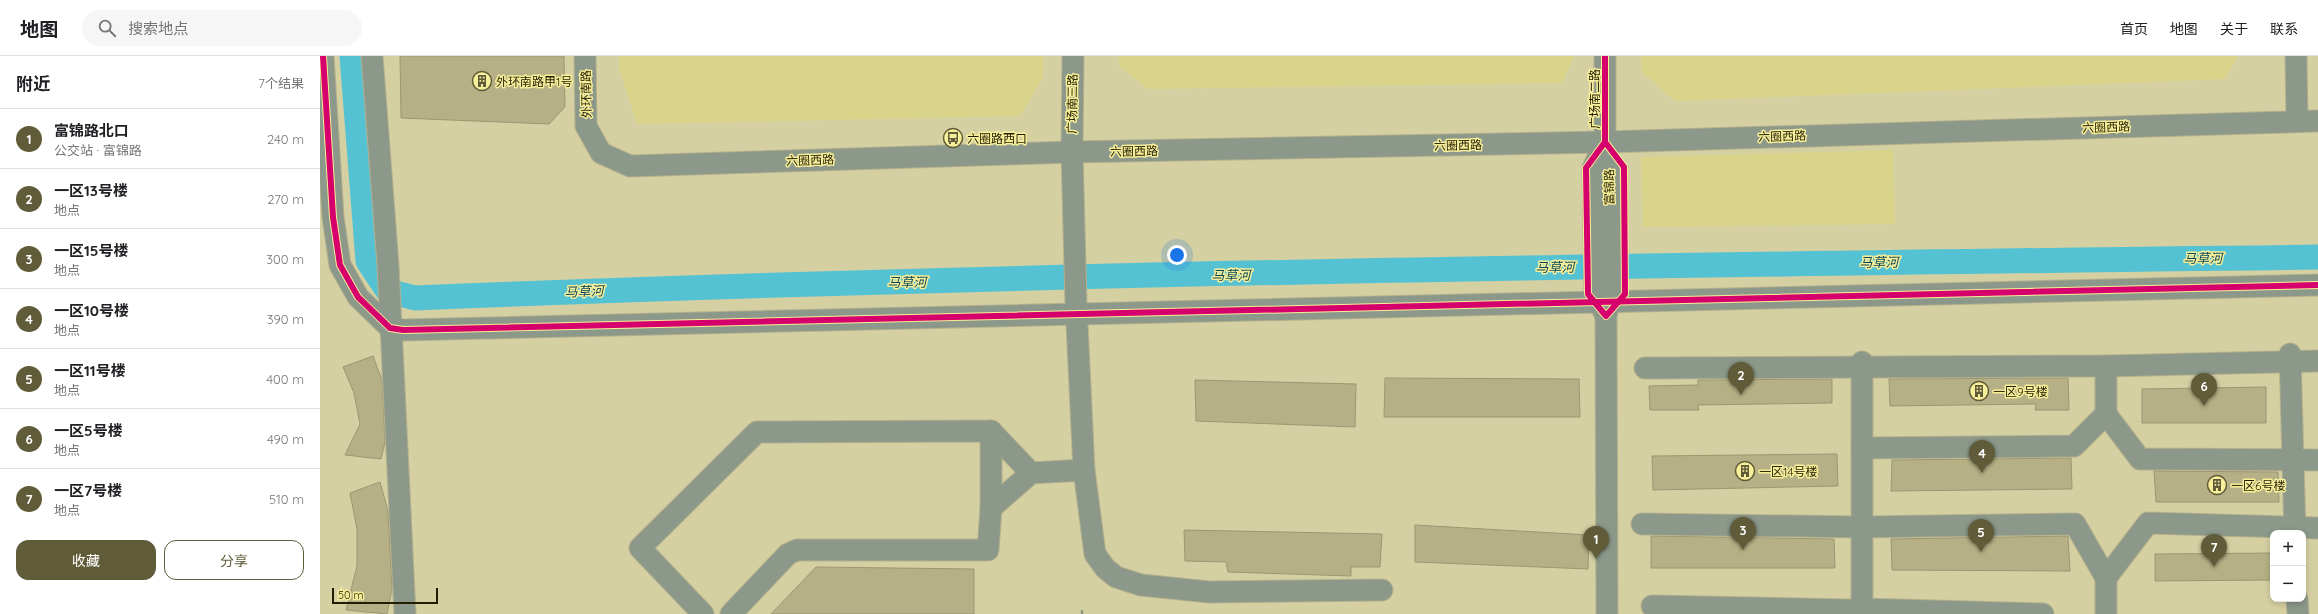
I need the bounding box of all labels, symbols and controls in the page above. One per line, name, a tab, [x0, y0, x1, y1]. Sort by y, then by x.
search box	[82, 10, 362, 46]
text: 地图	[20, 17, 58, 41]
icon: search	[96, 17, 118, 39]
text: 搜索地点	[128, 19, 188, 38]
text: 首页	[2120, 20, 2148, 38]
text: 地图	[2170, 20, 2198, 38]
text: 关于	[2220, 20, 2248, 38]
text: 联系	[2270, 20, 2298, 38]
street label: 广场南二路	[1587, 69, 1602, 129]
building icon: 外环南路甲1号	[471, 70, 493, 92]
street label: 外环南路	[578, 70, 594, 118]
text: 附近	[16, 73, 50, 94]
place label: 外环南路甲1号	[496, 74, 572, 89]
street label: 广场南三路	[1064, 74, 1080, 134]
text: 7个结果	[258, 75, 304, 91]
street label: 六圈西路	[2082, 119, 2130, 135]
text: 富锦路北口	[54, 121, 129, 140]
bus stop icon: 六圈路西口	[942, 127, 964, 149]
street label: 六圈西路	[1758, 128, 1806, 144]
text: 1	[26, 131, 32, 147]
text: 240 m	[267, 131, 304, 147]
place label: 六圈路西口	[967, 131, 1027, 146]
street label: 六圈西路	[1434, 137, 1482, 153]
text: 公交站 · 富锦路	[54, 142, 142, 158]
street label: 六圈西路	[1110, 143, 1158, 159]
street label: 六圈西路	[786, 152, 834, 168]
street label: 富锦路	[1601, 169, 1617, 205]
text: 一区13号楼	[54, 181, 128, 200]
text: 2	[25, 191, 33, 207]
text: 270 m	[267, 191, 304, 207]
text: 地点	[54, 202, 80, 218]
text: 一区15号楼	[54, 241, 128, 260]
your location	[1167, 245, 1187, 265]
water label: 马草河	[2183, 250, 2226, 266]
text: 3	[26, 251, 32, 267]
text: 300 m	[266, 251, 304, 267]
water label: 马草河	[1859, 254, 1902, 270]
water label: 马草河	[1535, 259, 1578, 275]
text: 地点	[54, 262, 80, 278]
water label: 马草河	[1211, 267, 1254, 283]
water label: 马草河	[887, 274, 930, 290]
water label: 马草河	[564, 282, 607, 300]
text: 一区10号楼	[54, 301, 129, 320]
text: 4	[25, 311, 33, 327]
text: 390 m	[267, 311, 304, 327]
text: 地点	[54, 322, 80, 338]
text: 一区11号楼	[54, 361, 126, 380]
pin: 2	[1728, 362, 1754, 395]
text: 5	[25, 371, 33, 387]
text: 400 m	[266, 371, 304, 387]
pin: 6	[2191, 373, 2217, 406]
building icon: 一区9号楼	[1968, 380, 1990, 402]
text: 地点	[54, 382, 80, 398]
place label: 一区9号楼	[1993, 384, 2048, 399]
text: 一区5号楼	[54, 421, 123, 440]
text: 6	[25, 431, 33, 447]
text: 490 m	[267, 431, 304, 447]
pin: 4	[1969, 440, 1995, 473]
text: 地点	[54, 442, 80, 458]
building icon: 一区14号楼	[1734, 460, 1756, 482]
place label: 一区14号楼	[1759, 464, 1818, 479]
building icon: 一区6号楼	[2206, 474, 2228, 496]
place label: 一区6号楼	[2231, 478, 2285, 493]
text: 一区7号楼	[54, 481, 122, 500]
text: 7	[25, 491, 33, 507]
text: 510 m	[269, 491, 304, 507]
text: 地点	[54, 502, 80, 518]
pin: 3	[1730, 517, 1756, 550]
pin: 5	[1968, 519, 1994, 552]
pin: 1	[1583, 526, 1609, 559]
map controls	[2270, 530, 2306, 602]
button: +	[2270, 530, 2306, 566]
pin: 7	[2201, 534, 2227, 567]
button: 收藏	[16, 540, 156, 580]
button: 分享	[164, 540, 304, 580]
button: −	[2270, 566, 2306, 602]
scale bar	[332, 586, 438, 605]
text: 50 m	[338, 588, 364, 602]

